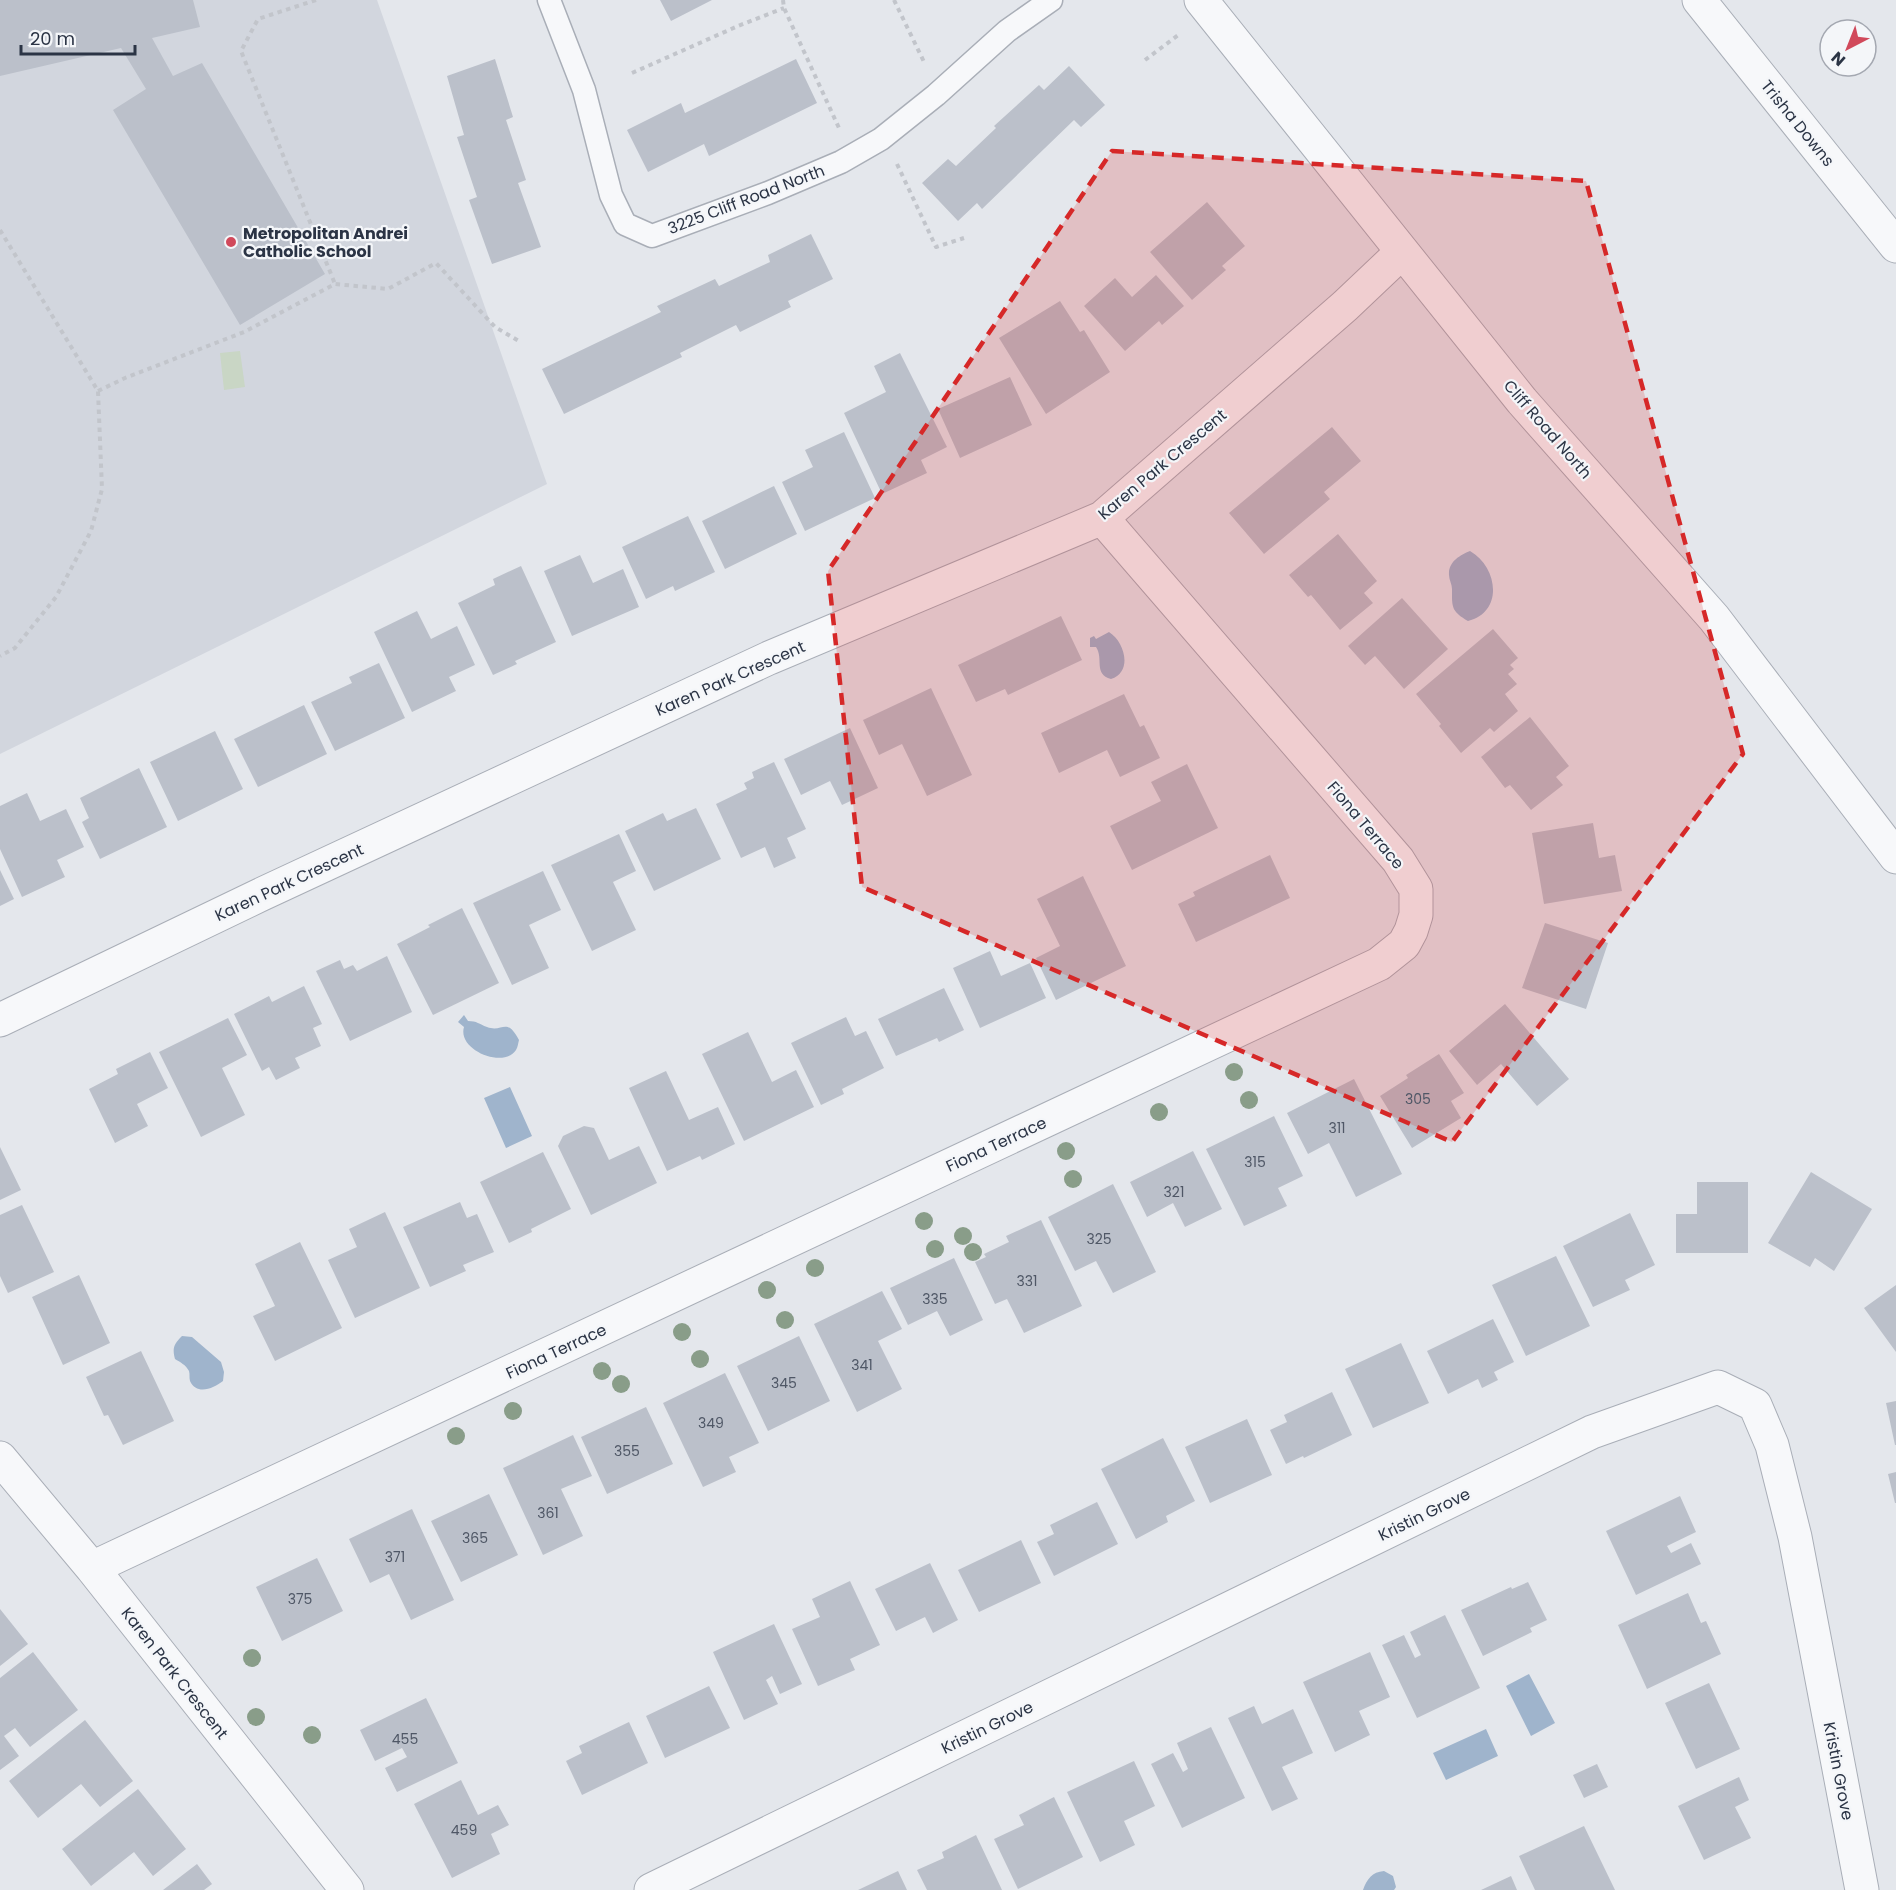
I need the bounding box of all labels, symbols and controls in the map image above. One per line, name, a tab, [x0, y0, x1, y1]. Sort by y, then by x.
scale bar	[21, 18, 135, 56]
north arrow	[1818, 18, 1878, 78]
text: 20 m	[30, 26, 75, 51]
text: N	[1826, 46, 1850, 71]
street label: Trisha Downs	[1755, 75, 1840, 172]
street label: 3225 Cliff Road North	[664, 159, 828, 240]
place label: Metropolitan Andrei Catholic School	[243, 222, 408, 263]
marker: Metropolitan Andrei Catholic School	[224, 235, 238, 249]
street label: Cliff Road North	[1498, 375, 1597, 484]
street label: Karen Park Crescent	[1093, 404, 1232, 525]
street label: Karen Park Crescent	[652, 635, 809, 722]
street label: Fiona Terrace	[1322, 776, 1409, 874]
street label: Karen Park Crescent	[211, 838, 367, 927]
house number: 305	[1405, 1089, 1431, 1109]
street label: Fiona Terrace	[942, 1111, 1050, 1178]
house number: 311	[1328, 1118, 1346, 1138]
house number: 315	[1244, 1152, 1266, 1172]
house number: 321	[1164, 1182, 1184, 1202]
house number: 325	[1086, 1229, 1112, 1249]
house number: 331	[1017, 1271, 1037, 1291]
house number: 335	[922, 1289, 948, 1309]
street label: Fiona Terrace	[502, 1318, 610, 1385]
house number: 341	[851, 1355, 873, 1375]
house number: 345	[771, 1373, 797, 1393]
house number: 349	[698, 1413, 724, 1433]
house number: 355	[614, 1441, 640, 1461]
street label: Kristin Grove	[1374, 1482, 1474, 1547]
house number: 361	[537, 1503, 559, 1523]
house number: 365	[462, 1528, 488, 1548]
house number: 371	[385, 1547, 405, 1567]
house number: 375	[288, 1589, 312, 1609]
street label: Karen Park Crescent	[116, 1603, 234, 1744]
street label: Kristin Grove	[937, 1695, 1037, 1760]
street label: Kristin Grove	[1818, 1720, 1859, 1822]
house number: 455	[392, 1729, 418, 1749]
house number: 459	[451, 1820, 477, 1840]

